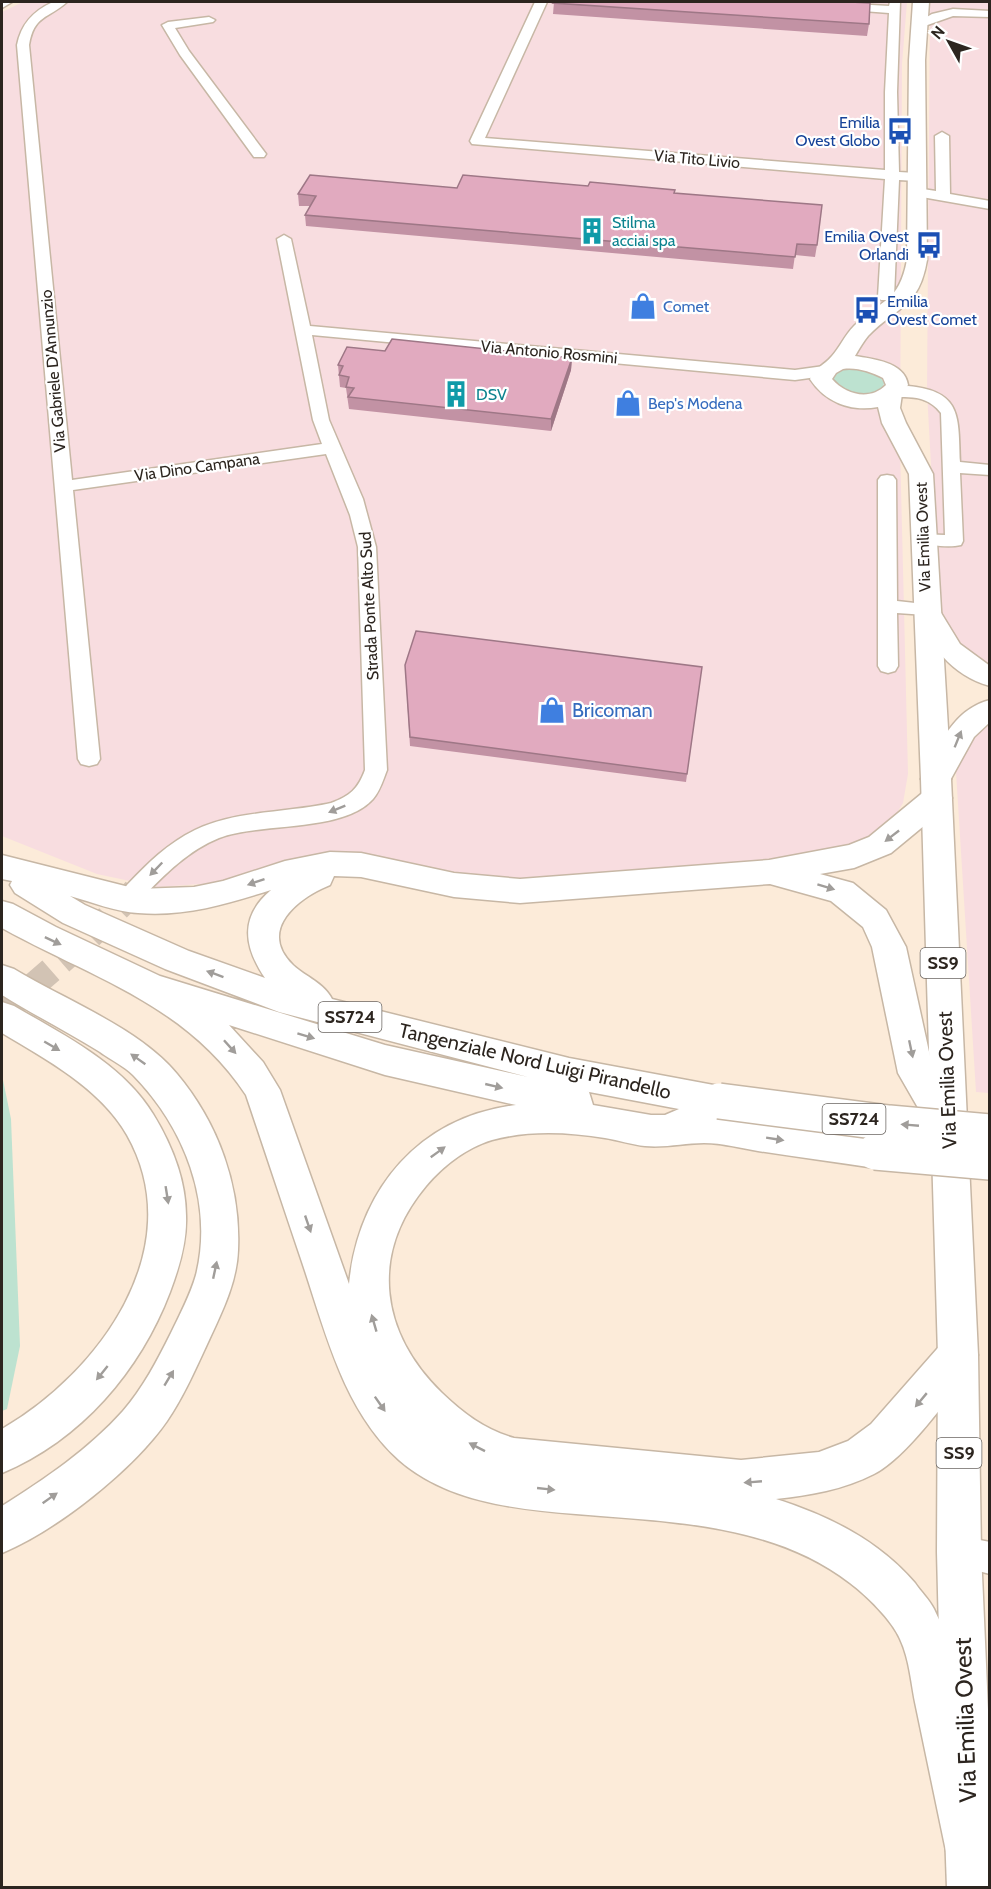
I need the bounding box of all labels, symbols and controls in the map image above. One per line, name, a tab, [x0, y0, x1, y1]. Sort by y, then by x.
north arrow	[919, 12, 979, 72]
text: N	[927, 22, 949, 43]
place label: Emilia Ovest Globo	[795, 113, 880, 150]
bus stop icon: Emilia Ovest Globo	[885, 116, 915, 146]
street label: Via Tito Livio	[653, 146, 741, 172]
place label: Stilma acciai spa	[612, 213, 676, 250]
building icon: Stilma acciai spa	[577, 216, 607, 246]
place label: Emilia Ovest Orlandi	[824, 227, 910, 264]
bus stop icon: Emilia Ovest Orlandi	[914, 230, 944, 260]
street label: Via Gabriele D'Annunzio	[36, 289, 70, 453]
shop icon: Comet	[628, 291, 658, 321]
place label: Emilia Ovest Comet	[887, 292, 978, 329]
bus stop icon: Emilia Ovest Comet	[852, 295, 882, 325]
place label: Comet	[663, 297, 710, 316]
street label: Via Antonio Rosmini	[480, 337, 618, 367]
building icon: DSV	[441, 379, 471, 409]
place label: DSV	[476, 385, 507, 404]
shop icon: Bep's Modena	[613, 388, 643, 418]
place label: Bep's Modena	[648, 394, 743, 413]
street label: Via Dino Campana	[133, 449, 261, 485]
street label: Via Emilia Ovest	[912, 481, 934, 592]
street label: Strada Ponte Alto Sud	[356, 531, 382, 681]
shop icon: Bricoman	[537, 695, 567, 725]
place label: Bricoman	[572, 698, 653, 722]
one-way arrow	[953, 730, 963, 748]
one-way arrow	[328, 805, 346, 814]
one-way arrow	[884, 829, 900, 842]
one-way arrow	[149, 862, 163, 877]
one-way arrow	[247, 878, 265, 888]
one-way arrow	[817, 883, 835, 893]
one-way arrow	[45, 936, 62, 945]
road number: SS9	[920, 948, 966, 978]
one-way arrow	[206, 969, 224, 979]
road number: SS724	[318, 1002, 382, 1032]
street label: Via Emilia Ovest	[933, 1011, 961, 1149]
street label: Tangenziale Nord Luigi Pirandello	[397, 1018, 673, 1104]
one-way arrow	[297, 1032, 315, 1041]
one-way arrow	[223, 1039, 236, 1054]
one-way arrow	[44, 1040, 60, 1051]
one-way arrow	[907, 1040, 916, 1059]
one-way arrow	[130, 1054, 146, 1065]
one-way arrow	[485, 1082, 504, 1092]
road number: SS724	[822, 1104, 886, 1134]
one-way arrow	[901, 1120, 920, 1130]
one-way arrow	[766, 1135, 785, 1144]
one-way arrow	[429, 1146, 445, 1158]
one-way arrow	[162, 1185, 171, 1204]
one-way arrow	[303, 1215, 313, 1233]
one-way arrow	[211, 1260, 221, 1279]
one-way arrow	[369, 1314, 378, 1332]
one-way arrow	[97, 1366, 109, 1381]
one-way arrow	[164, 1370, 175, 1386]
one-way arrow	[914, 1392, 927, 1408]
one-way arrow	[373, 1397, 385, 1412]
road number: SS9	[936, 1438, 982, 1468]
one-way arrow	[469, 1442, 486, 1451]
one-way arrow	[743, 1477, 762, 1486]
one-way arrow	[536, 1484, 555, 1494]
one-way arrow	[42, 1492, 58, 1504]
street label: Via Emilia Ovest	[948, 1637, 982, 1803]

